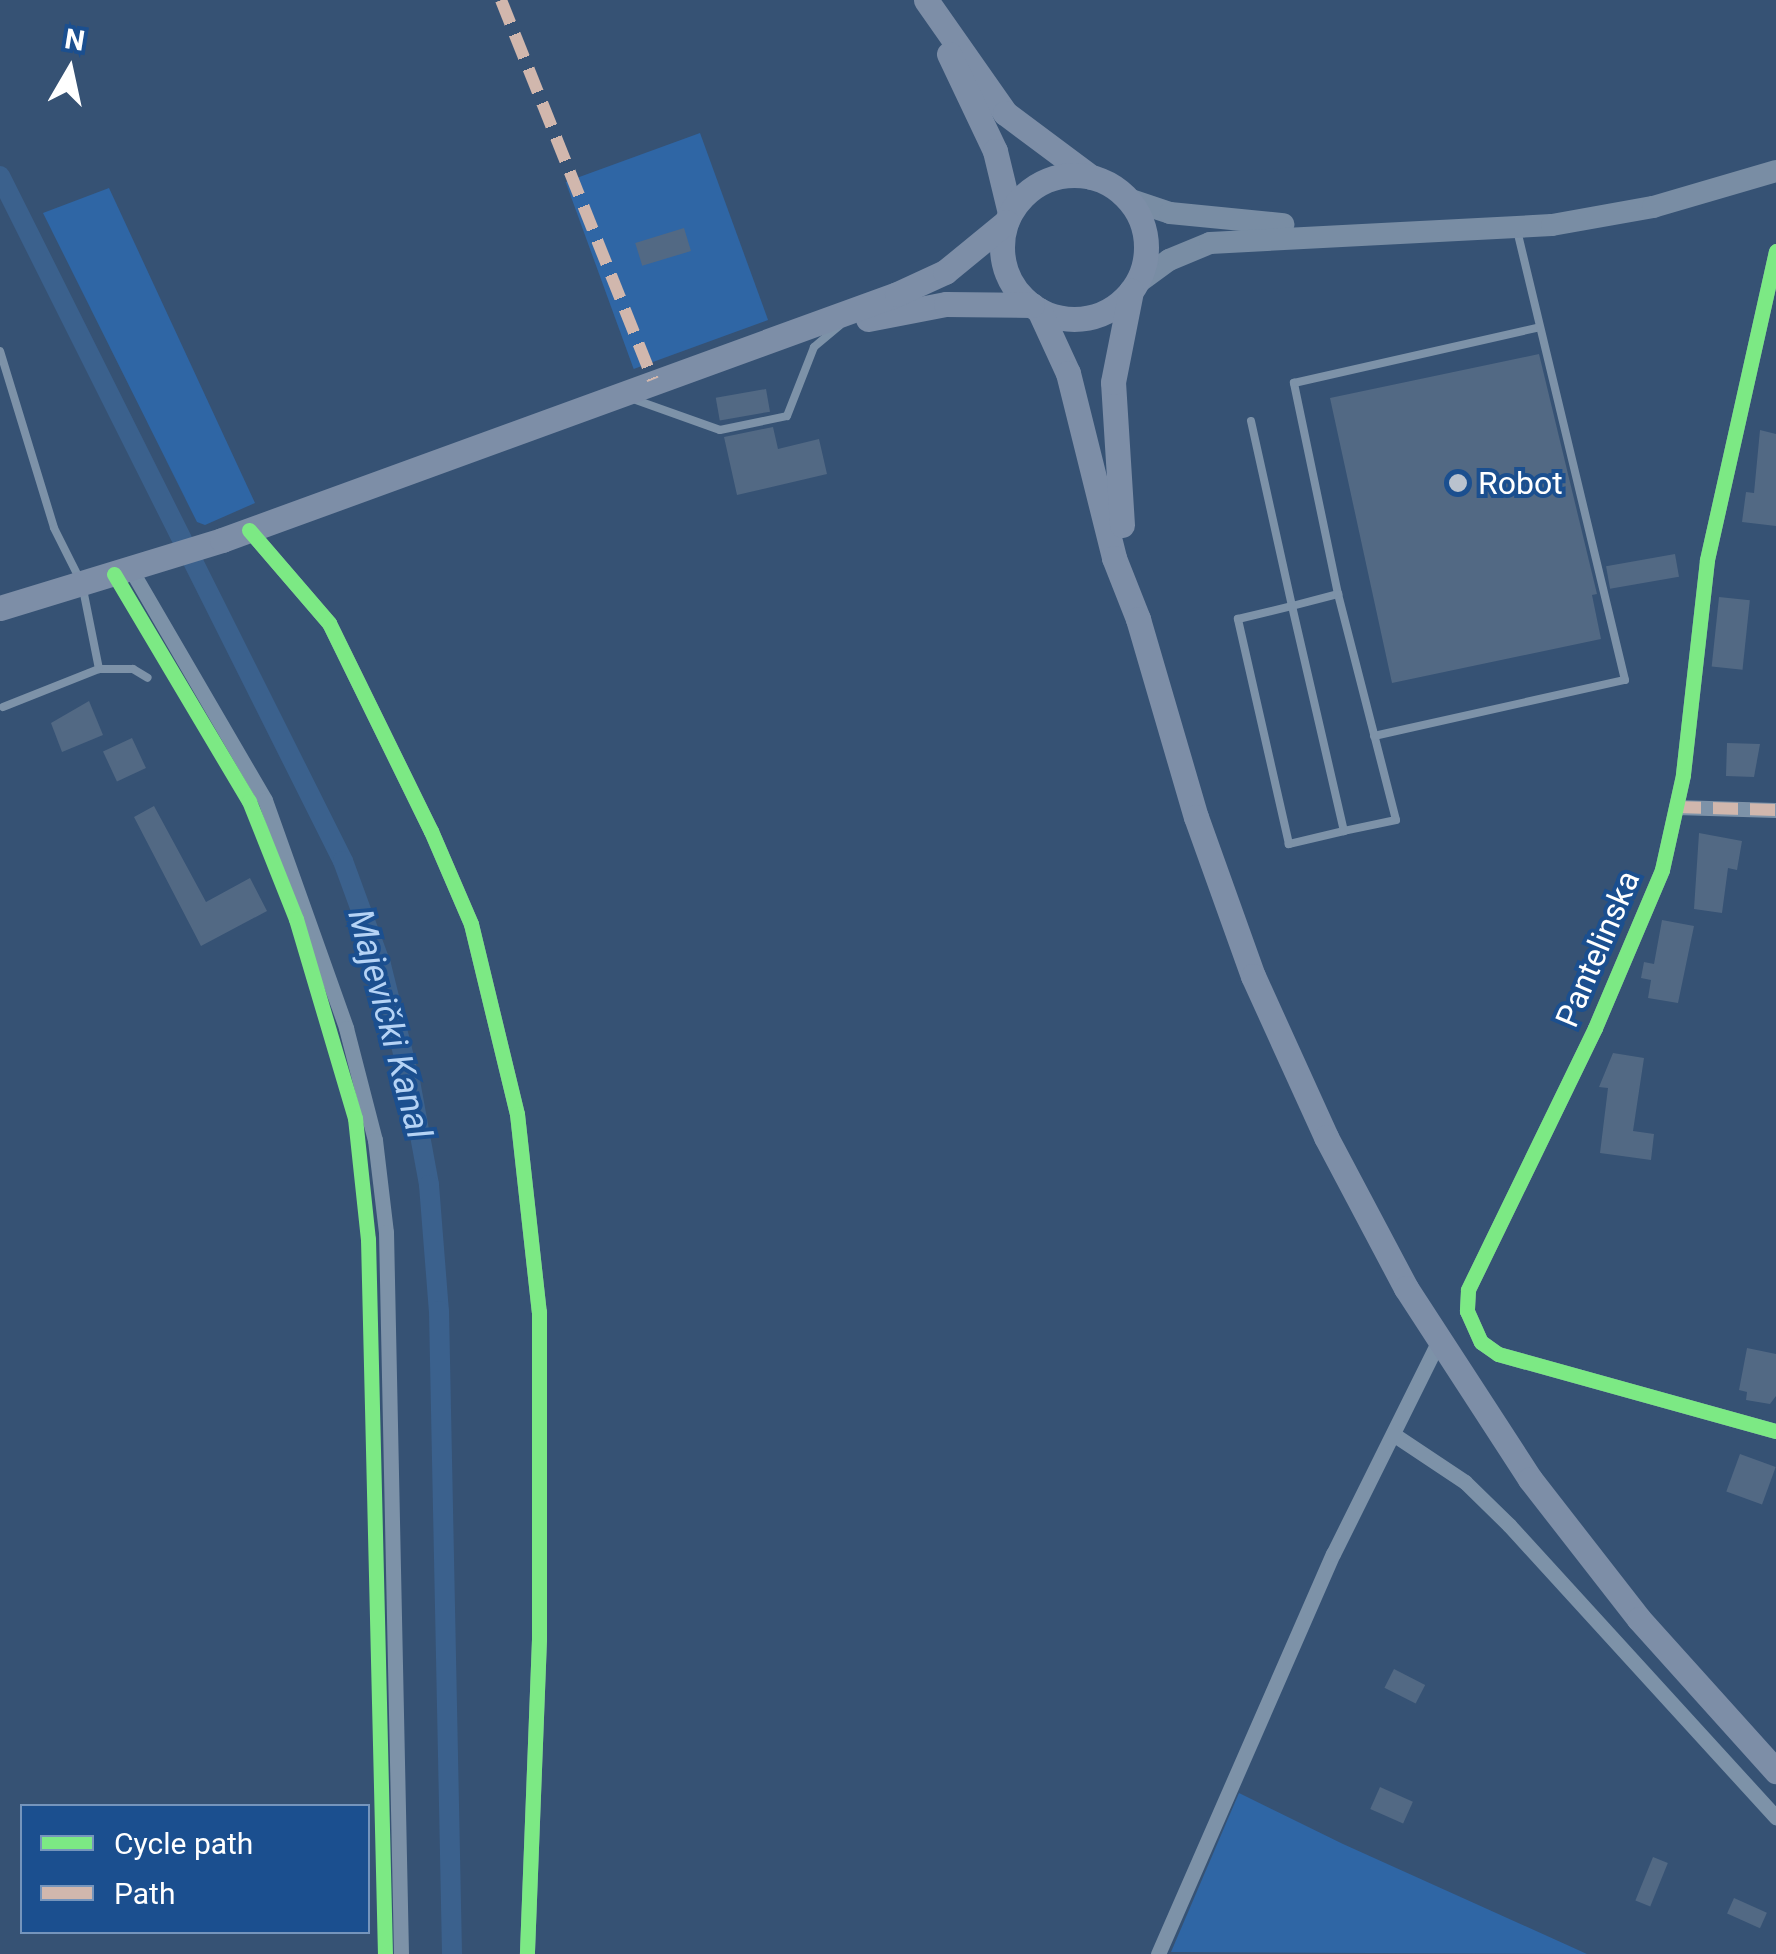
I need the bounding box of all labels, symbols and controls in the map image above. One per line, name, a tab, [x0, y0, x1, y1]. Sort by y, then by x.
north arrow	[20, 20, 120, 120]
text: N	[62, 22, 87, 58]
place label: Robot	[1478, 464, 1563, 502]
marker: Robot	[1447, 472, 1469, 494]
street label: Pantelinska	[1548, 865, 1648, 1033]
water label: Majevički Kanal	[338, 905, 440, 1143]
legend	[20, 1804, 370, 1934]
text: Cycle path	[114, 1826, 253, 1861]
text: Path	[114, 1876, 175, 1911]

